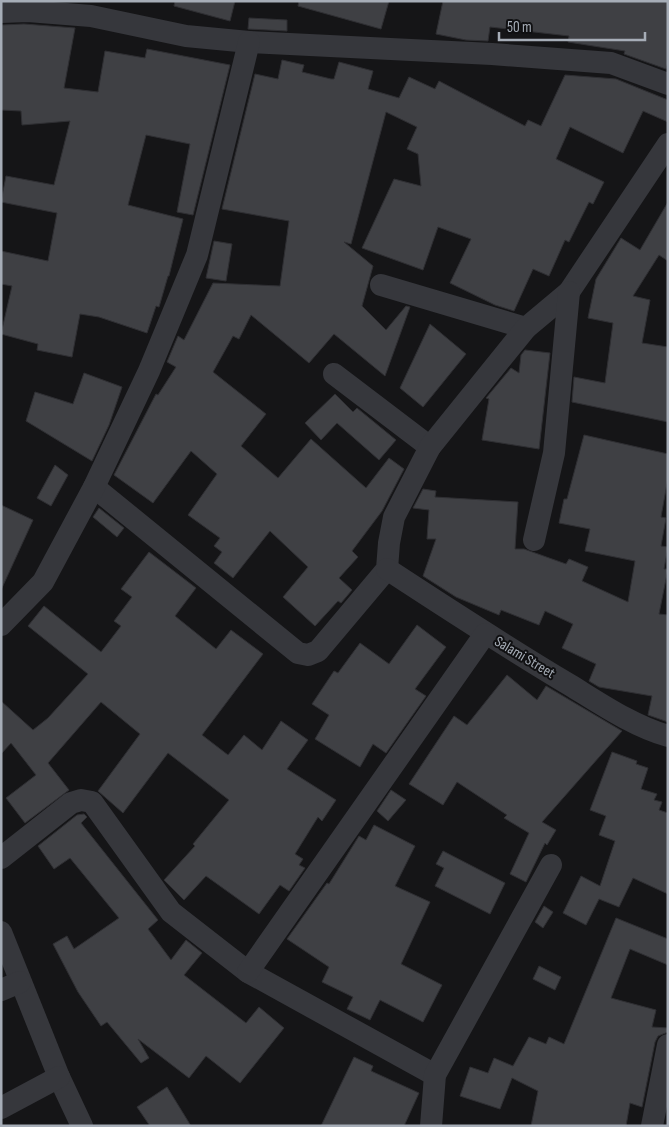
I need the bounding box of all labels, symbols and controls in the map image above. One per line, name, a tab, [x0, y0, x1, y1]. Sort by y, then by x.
scale bar	[499, 10, 645, 42]
text: 50 m	[507, 18, 532, 37]
street label: Salami Street	[491, 632, 559, 683]

